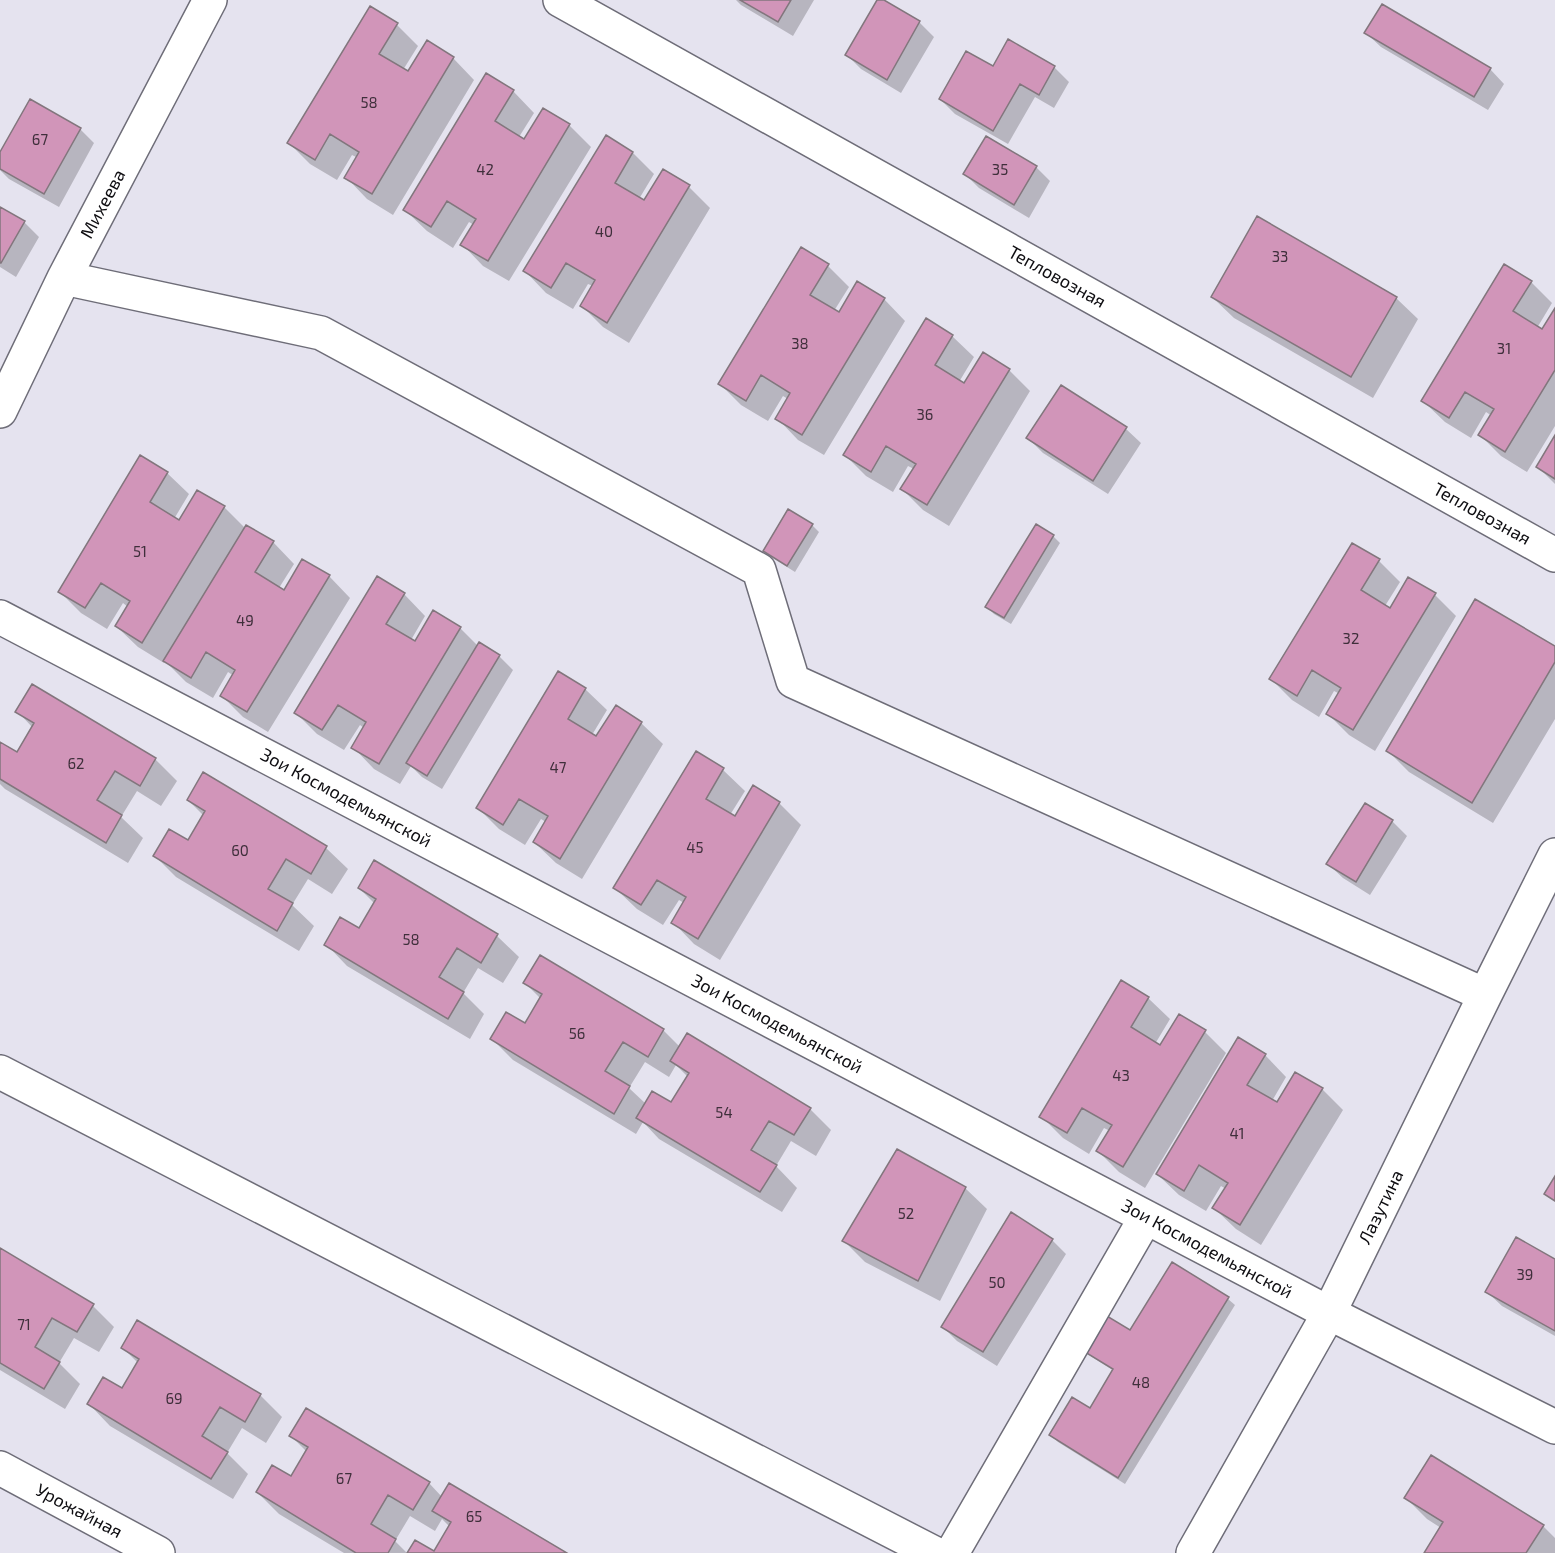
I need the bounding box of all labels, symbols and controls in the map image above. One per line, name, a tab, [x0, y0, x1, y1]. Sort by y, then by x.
house number: 58	[360, 93, 378, 111]
house number: 67	[32, 130, 48, 148]
house number: 42	[476, 160, 494, 178]
house number: 35	[992, 160, 1008, 178]
street label: Михеева	[75, 165, 129, 242]
house number: 40	[595, 222, 613, 240]
street label: Тепловозная	[1005, 240, 1110, 312]
house number: 33	[1272, 247, 1288, 265]
house number: 38	[791, 334, 809, 352]
house number: 31	[1497, 339, 1511, 357]
house number: 36	[917, 405, 933, 423]
street label: Тепловозная	[1430, 477, 1535, 549]
house number: 51	[133, 542, 147, 560]
house number: 49	[236, 611, 254, 629]
house number: 32	[1343, 629, 1359, 647]
street label: Зои Космодемьянской	[257, 743, 436, 852]
house number: 62	[67, 754, 85, 772]
house number: 47	[550, 758, 567, 776]
house number: 45	[686, 838, 704, 856]
house number: 60	[231, 841, 249, 859]
house number: 58	[402, 930, 420, 948]
street label: Зои Космодемьянской	[688, 969, 867, 1078]
house number: 56	[569, 1024, 585, 1042]
house number: 43	[1112, 1066, 1130, 1084]
house number: 54	[715, 1103, 733, 1121]
house number: 41	[1229, 1124, 1245, 1142]
street label: Лазутина	[1353, 1166, 1407, 1247]
street label: Зои Космодемьянской	[1118, 1194, 1297, 1303]
house number: 52	[898, 1204, 914, 1222]
house number: 39	[1517, 1265, 1533, 1283]
house number: 50	[988, 1273, 1006, 1291]
house number: 71	[17, 1315, 31, 1333]
house number: 48	[1132, 1373, 1150, 1391]
house number: 69	[165, 1389, 183, 1407]
house number: 67	[336, 1469, 352, 1487]
street label: Урожайная	[32, 1478, 127, 1542]
house number: 65	[466, 1507, 482, 1525]

